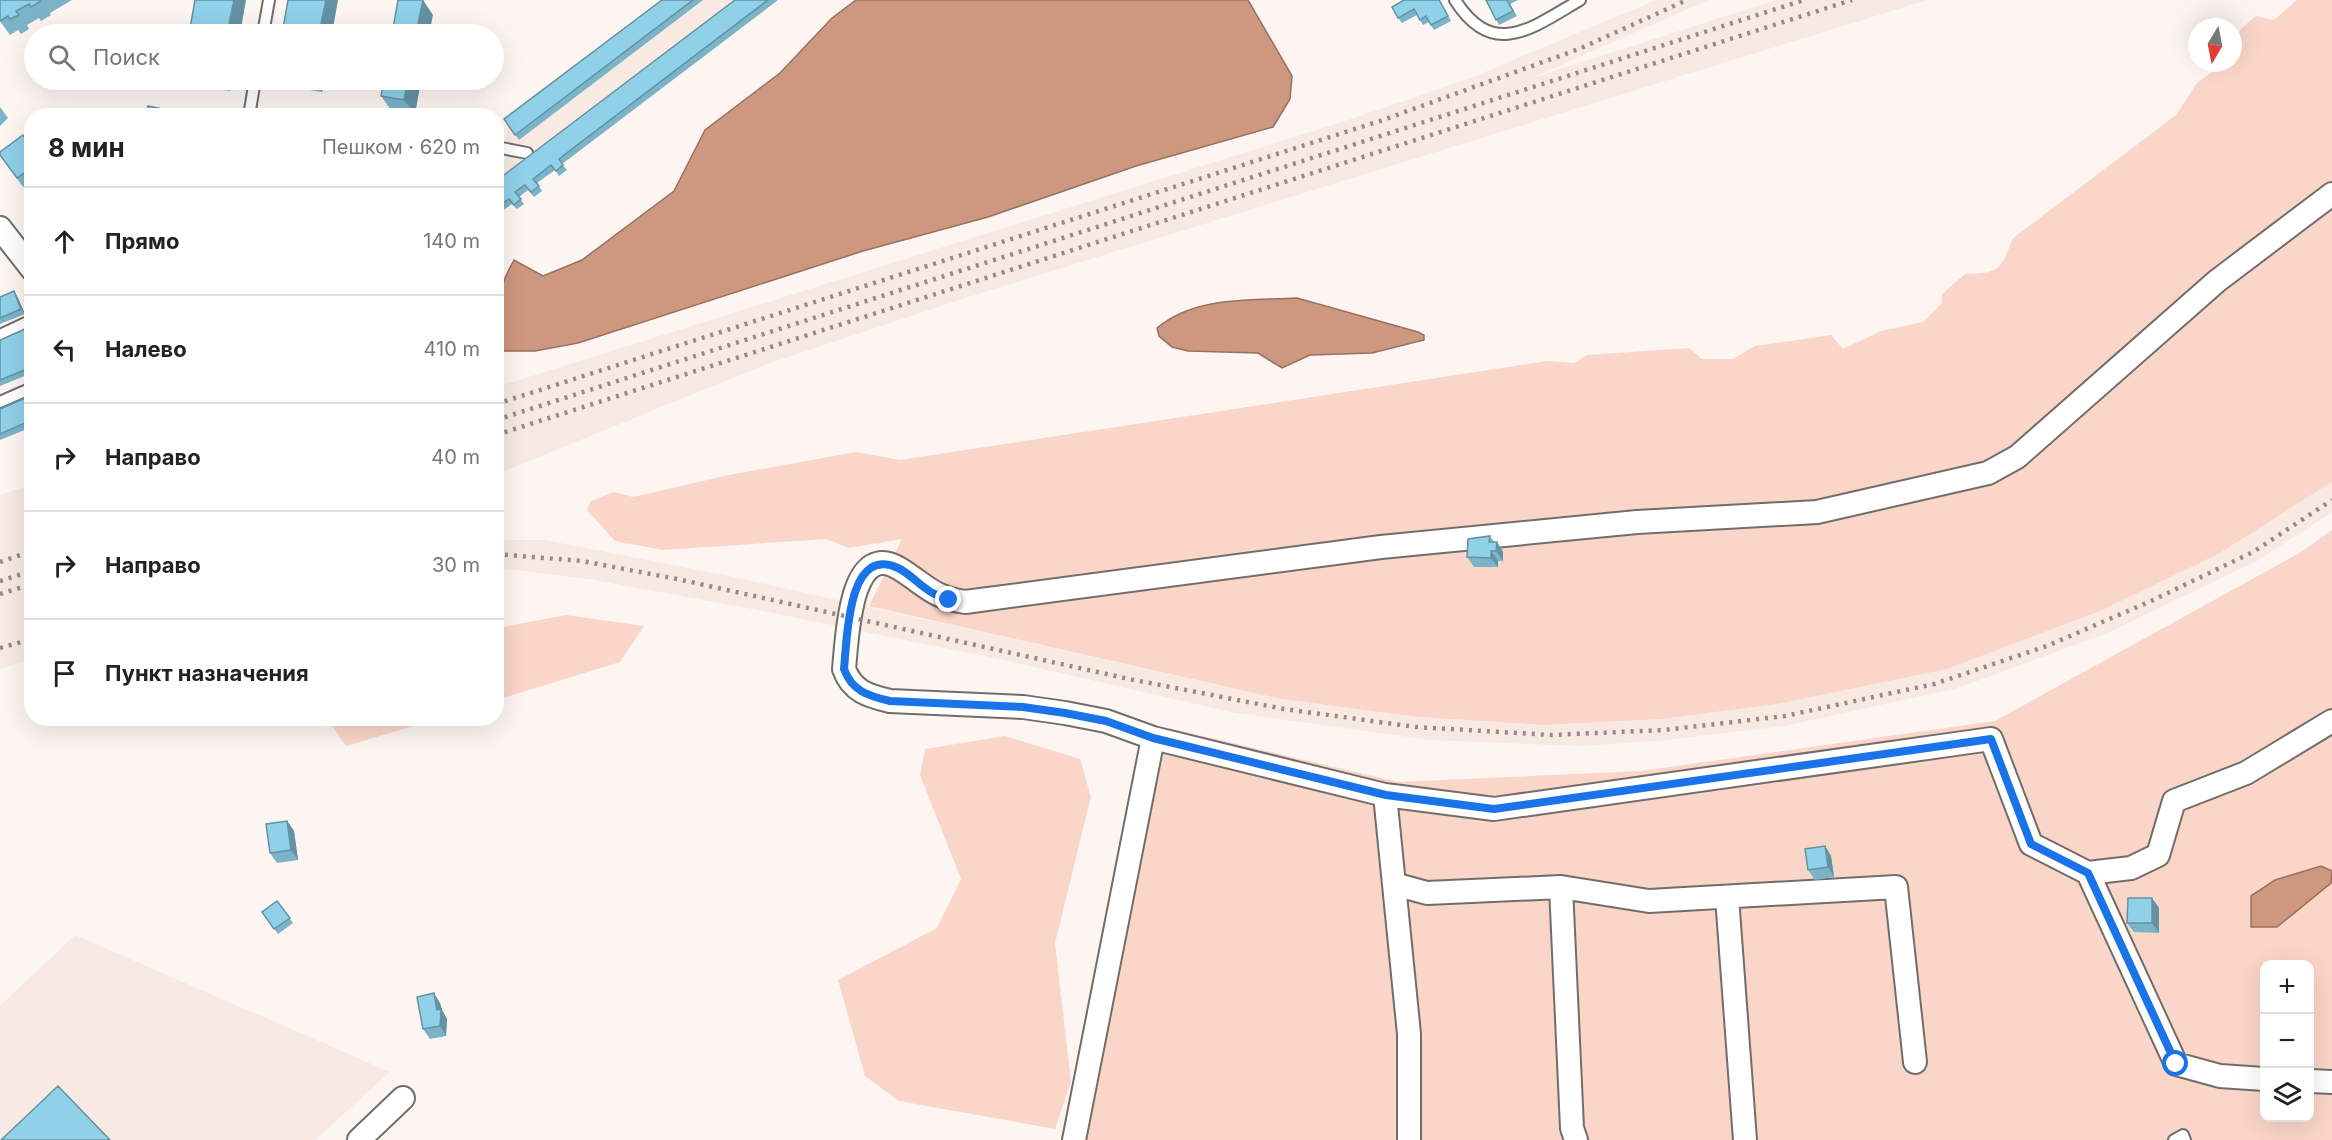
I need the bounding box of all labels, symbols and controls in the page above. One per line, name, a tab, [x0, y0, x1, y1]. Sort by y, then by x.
north arrow	[2188, 18, 2242, 72]
search box	[24, 24, 504, 90]
icon: search	[45, 41, 78, 74]
text: Поиск	[93, 44, 160, 70]
text: 8 мин	[48, 132, 125, 163]
text: Пешком · 620 m	[322, 135, 480, 159]
icon: ahead	[48, 225, 81, 258]
text: Прямо	[105, 228, 179, 254]
text: 140 m	[423, 229, 480, 253]
icon: left	[48, 333, 81, 366]
text: Налево	[105, 336, 187, 362]
text: 410 m	[424, 337, 480, 361]
icon: right	[48, 441, 81, 474]
text: Направо	[105, 444, 201, 470]
text: 40 m	[431, 445, 480, 469]
icon: right	[48, 549, 81, 582]
text: Направо	[105, 552, 201, 578]
text: 30 m	[432, 553, 480, 577]
route end	[935, 586, 961, 612]
icon: arrive	[48, 657, 81, 690]
text: Пункт назначения	[105, 660, 309, 686]
map controls	[2260, 960, 2314, 1122]
button: +	[2260, 960, 2314, 1014]
button: −	[2260, 1014, 2314, 1068]
route start	[2162, 1050, 2188, 1076]
button: layers	[2260, 1068, 2314, 1122]

